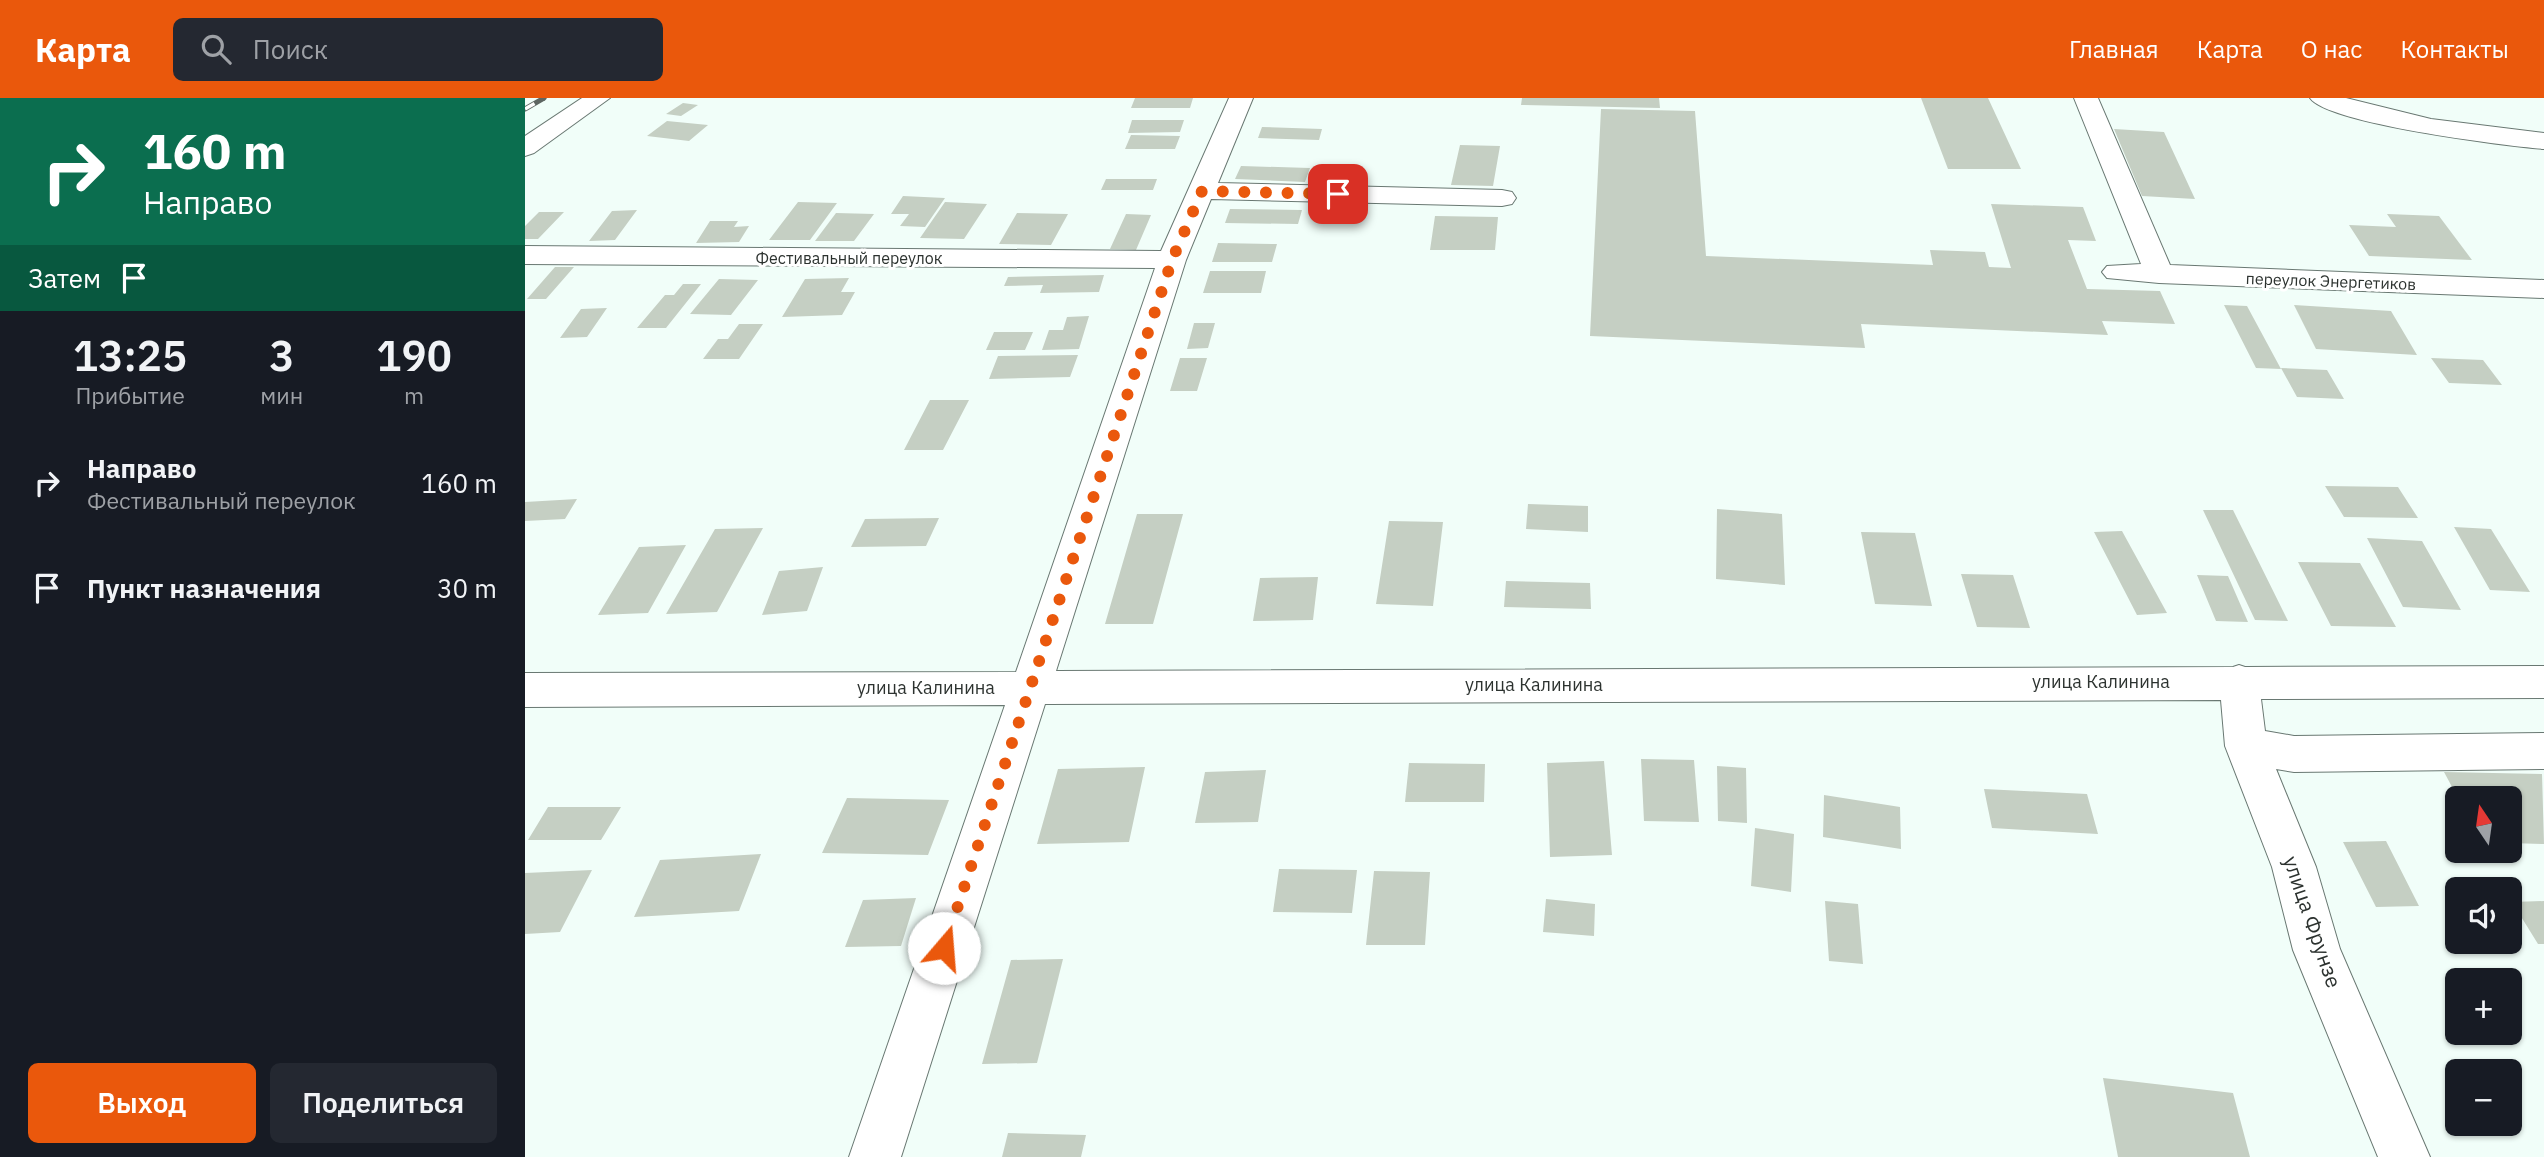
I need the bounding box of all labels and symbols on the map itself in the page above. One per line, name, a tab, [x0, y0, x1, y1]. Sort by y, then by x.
pin	[1308, 164, 1368, 224]
street label: Фестивальный переулок	[756, 248, 943, 268]
street label: переулок Энергетиков	[2245, 268, 2417, 294]
street label: улица Калинина	[2032, 670, 2170, 693]
street label: улица Калинина	[1465, 673, 1603, 696]
street label: улица Калинина	[857, 676, 995, 699]
north arrow	[2445, 786, 2522, 863]
street label: улица Фрунзе	[2277, 852, 2349, 991]
position arrow	[907, 911, 981, 985]

